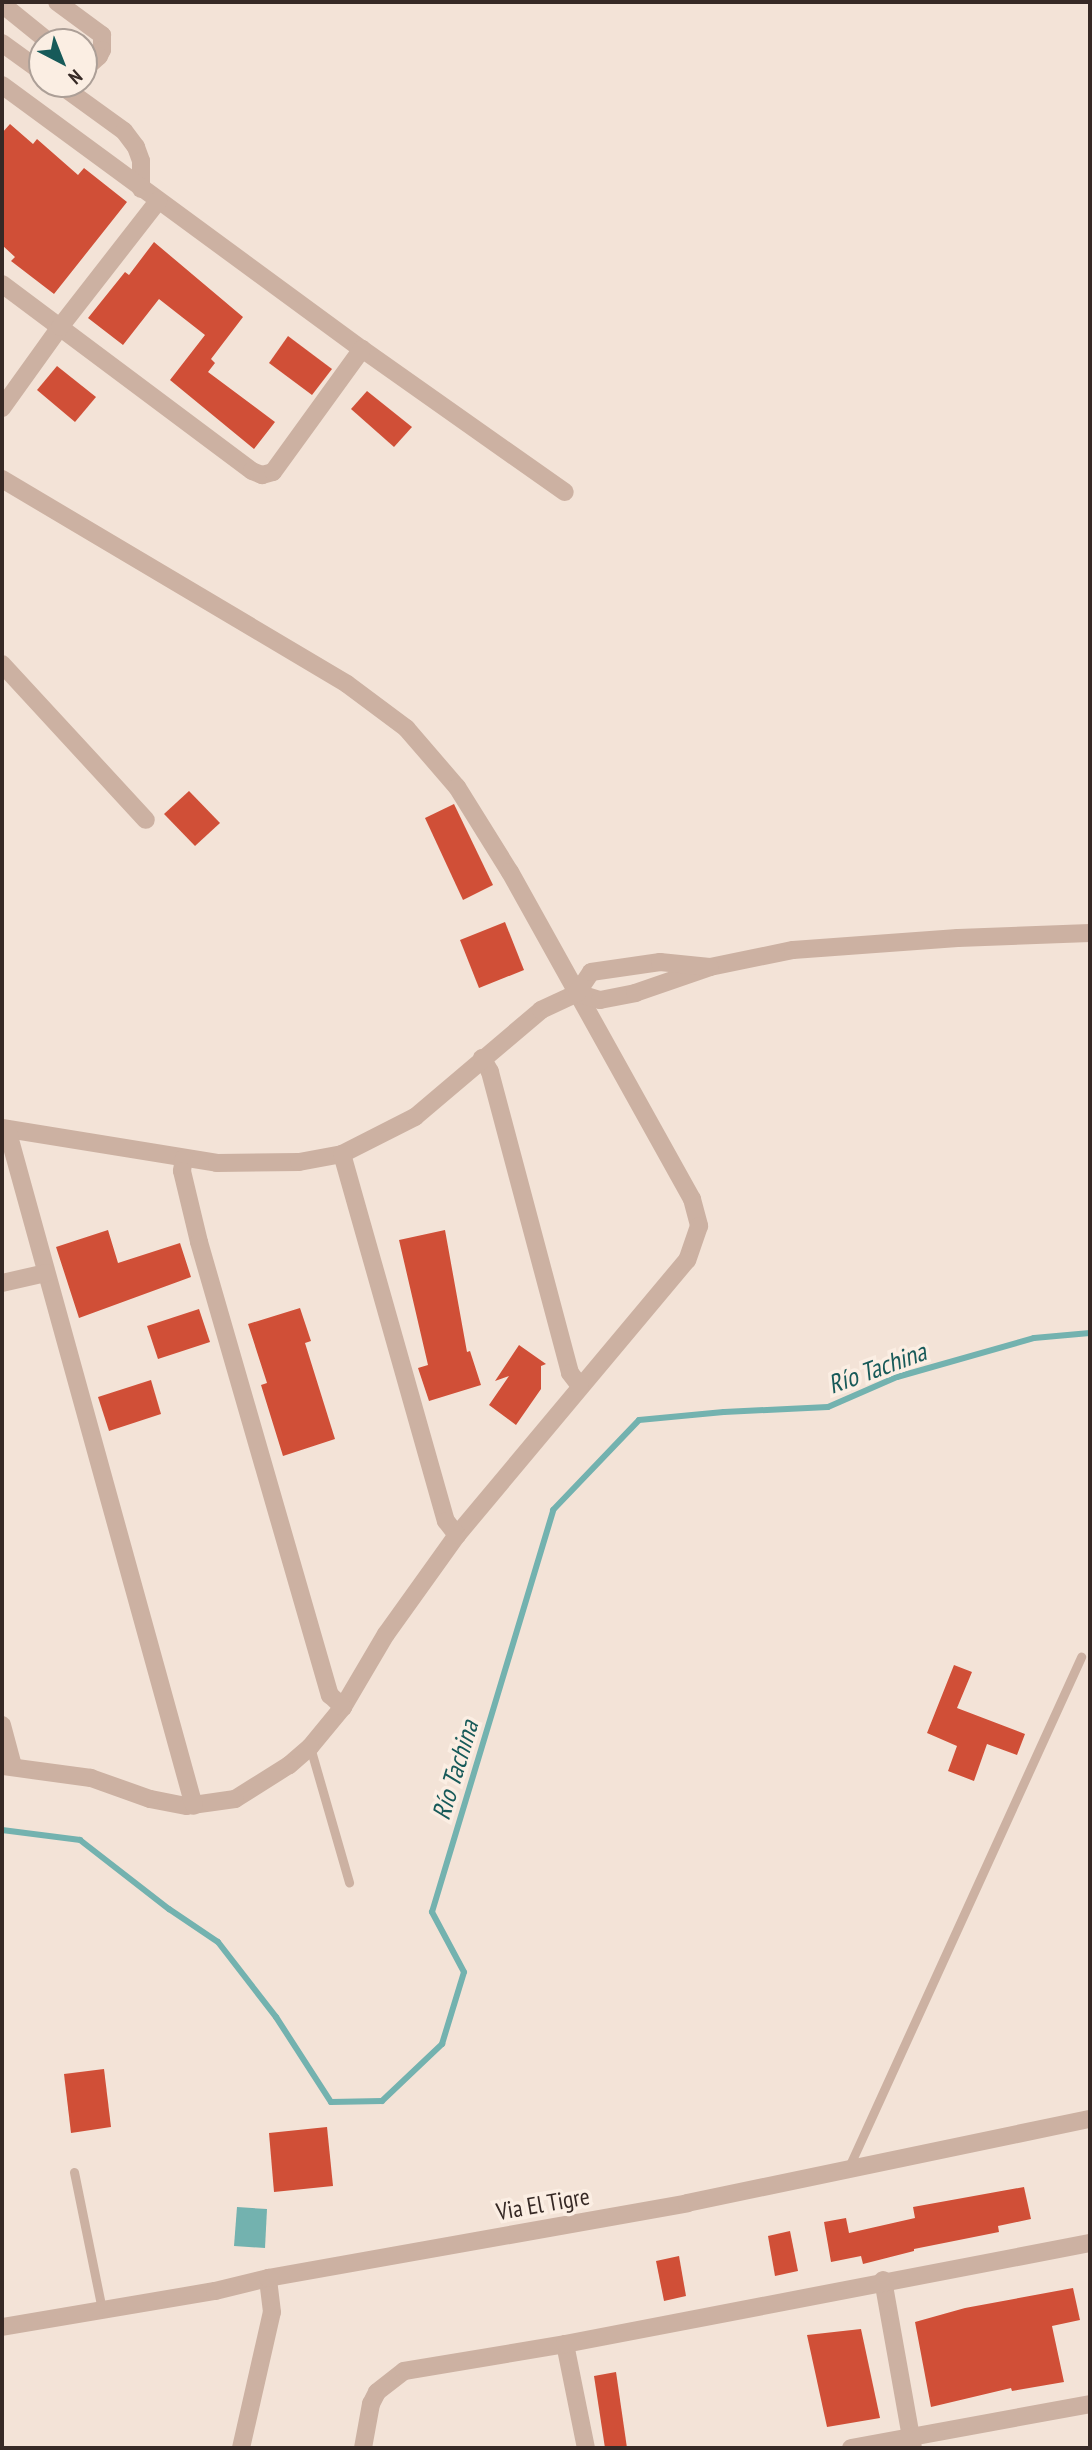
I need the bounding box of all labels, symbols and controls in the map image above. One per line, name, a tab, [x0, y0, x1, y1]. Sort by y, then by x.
north arrow	[28, 28, 98, 98]
text: N	[64, 65, 88, 89]
water label: Río Tachina	[823, 1336, 931, 1400]
water label: Río Tachina	[425, 1716, 485, 1824]
street label: Via El Tigre	[494, 2182, 592, 2226]

